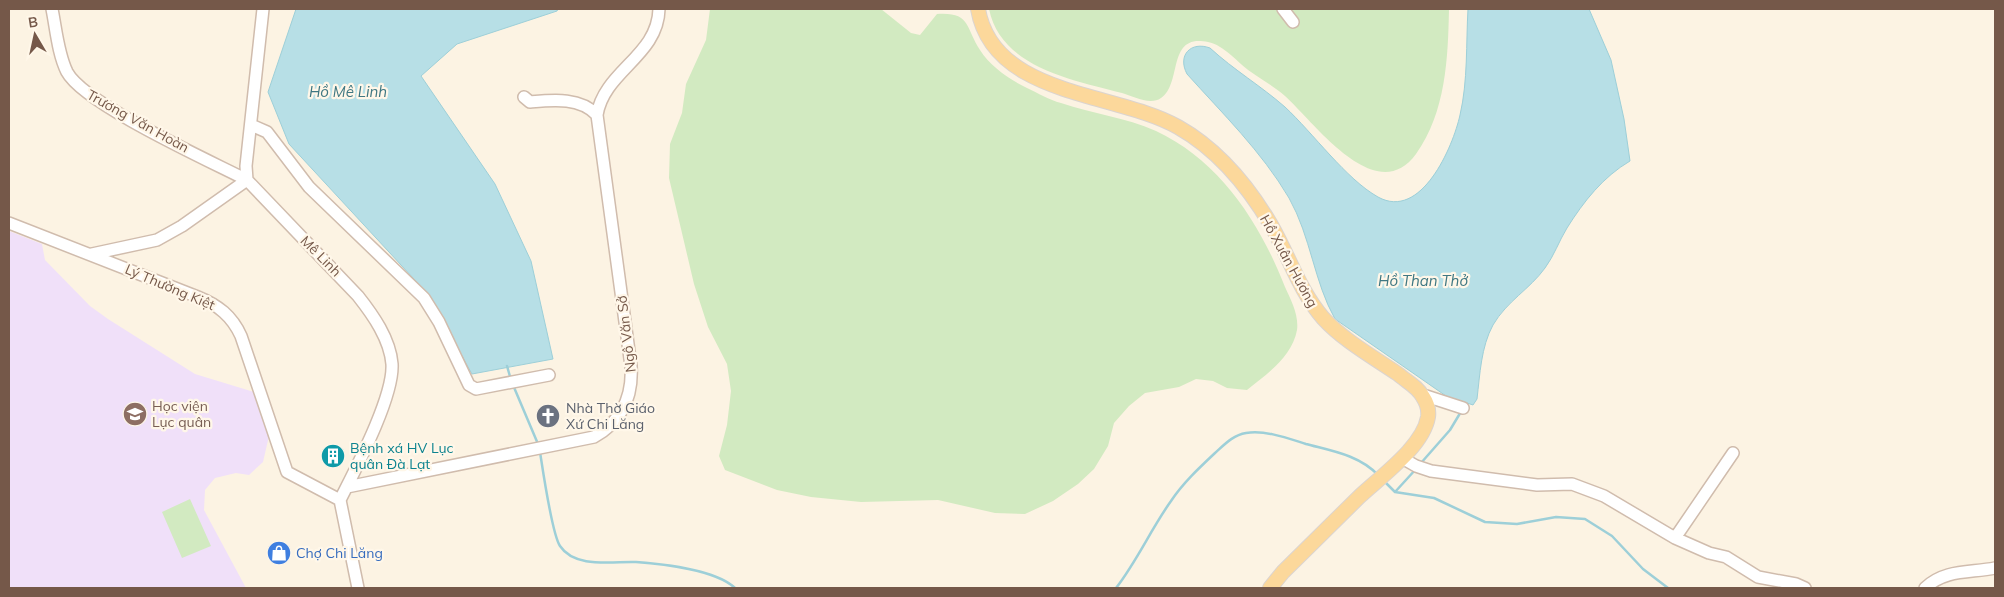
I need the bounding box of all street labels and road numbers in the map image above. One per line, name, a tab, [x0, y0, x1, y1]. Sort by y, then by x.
street label: Trương Văn Hoàn	[84, 85, 192, 157]
street label: Hồ Xuân Hương	[1256, 211, 1322, 311]
street label: Mê Linh	[297, 232, 345, 280]
street label: Lý Thường Kiệt	[122, 260, 218, 314]
street label: Ngô Văn Sở	[612, 295, 640, 373]

